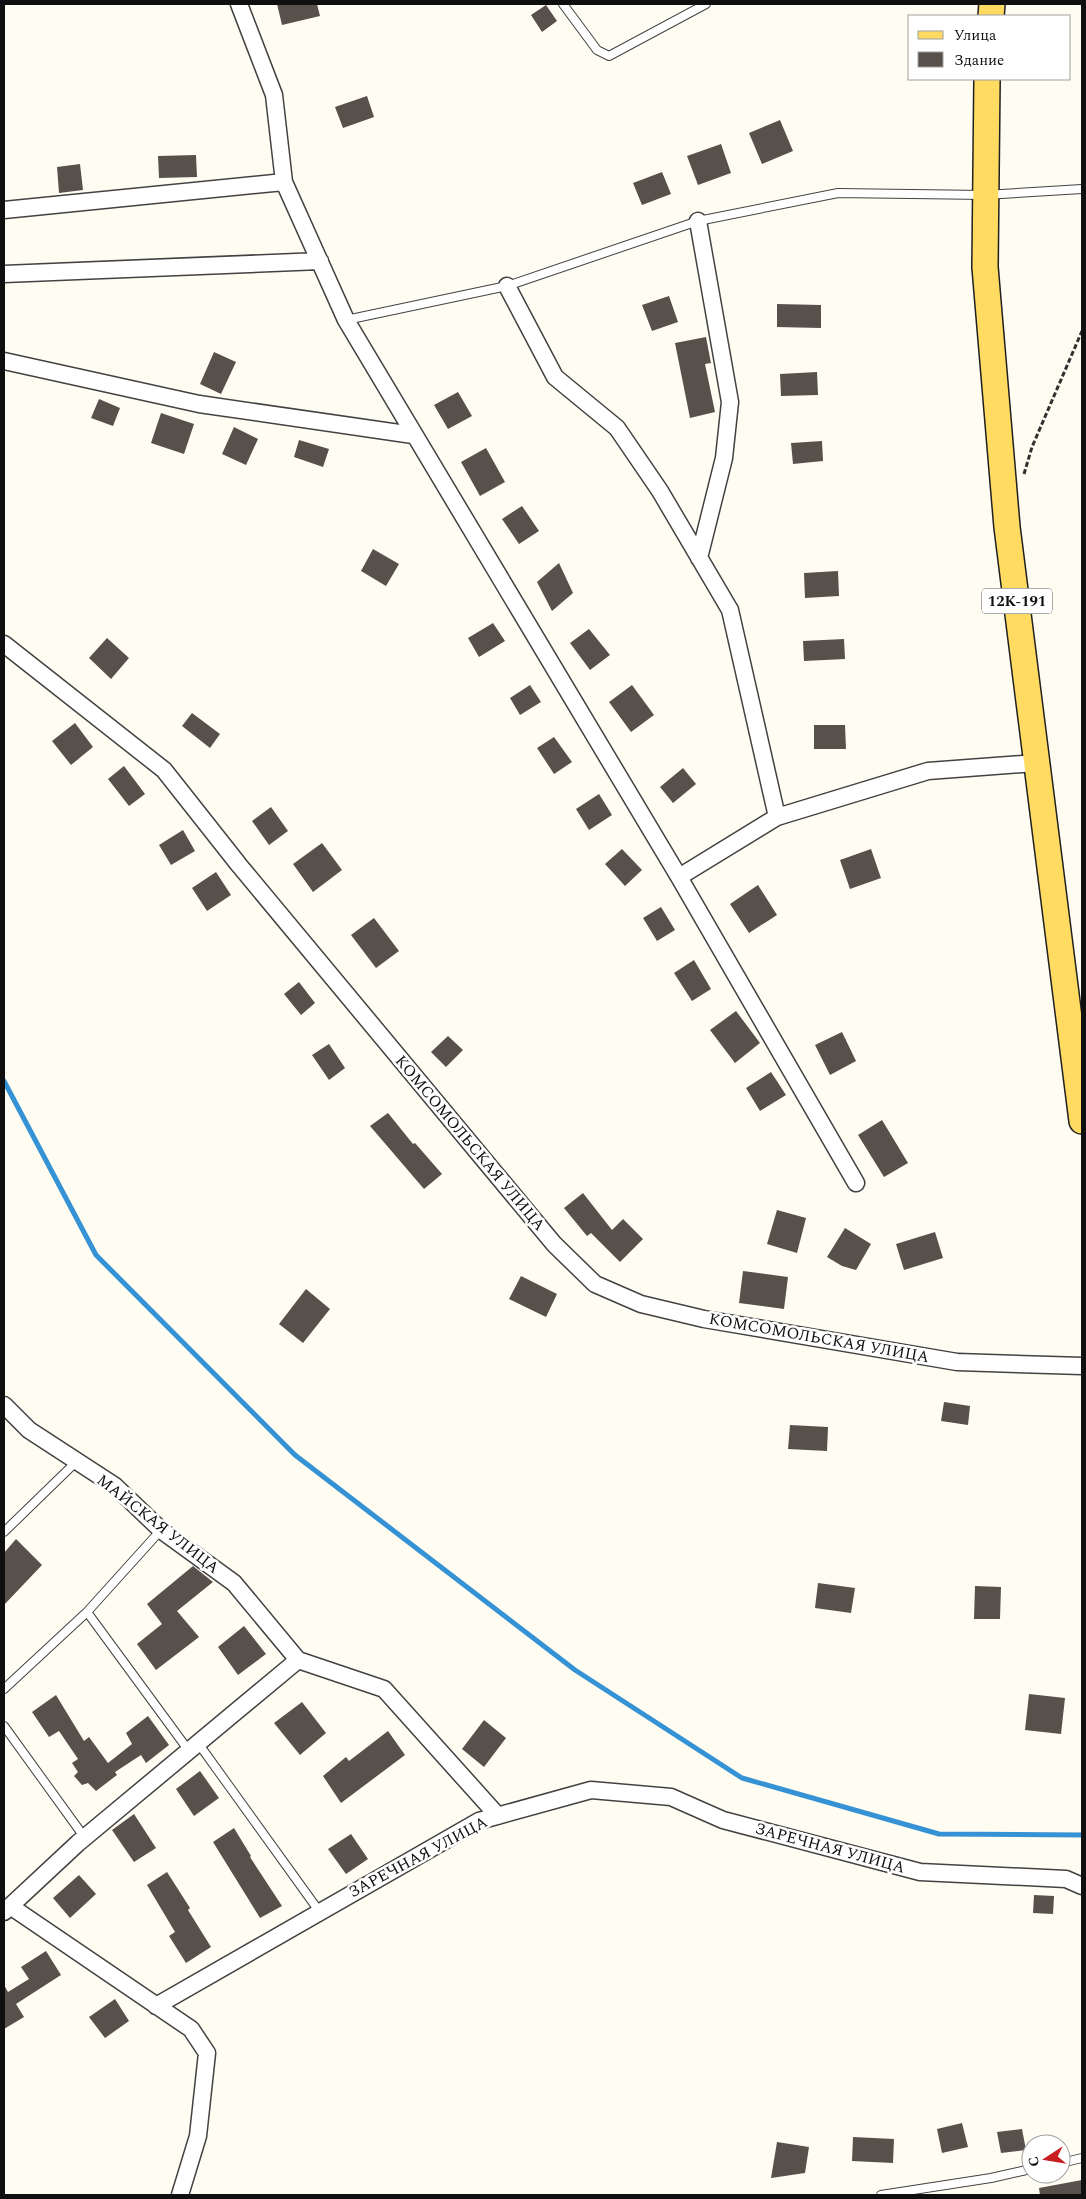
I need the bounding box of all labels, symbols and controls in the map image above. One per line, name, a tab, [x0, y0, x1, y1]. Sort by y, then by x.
legend	[908, 15, 1071, 80]
text: Улица	[954, 24, 997, 47]
text: Здание	[954, 49, 1004, 72]
road number: 12К-191	[982, 588, 1052, 614]
street label: КОМСОМОЛЬСКАЯ УЛИЦА	[389, 1050, 551, 1236]
street label: КОМСОМОЛЬСКАЯ УЛИЦА	[707, 1307, 931, 1369]
street label: МАЙСКАЯ УЛИЦА	[91, 1468, 225, 1580]
street label: ЗАРЕЧНАЯ УЛИЦА	[344, 1810, 492, 1904]
street label: ЗАРЕЧНАЯ УЛИЦА	[752, 1816, 908, 1880]
north arrow	[1021, 2134, 1071, 2184]
text: С	[1022, 2155, 1045, 2169]

